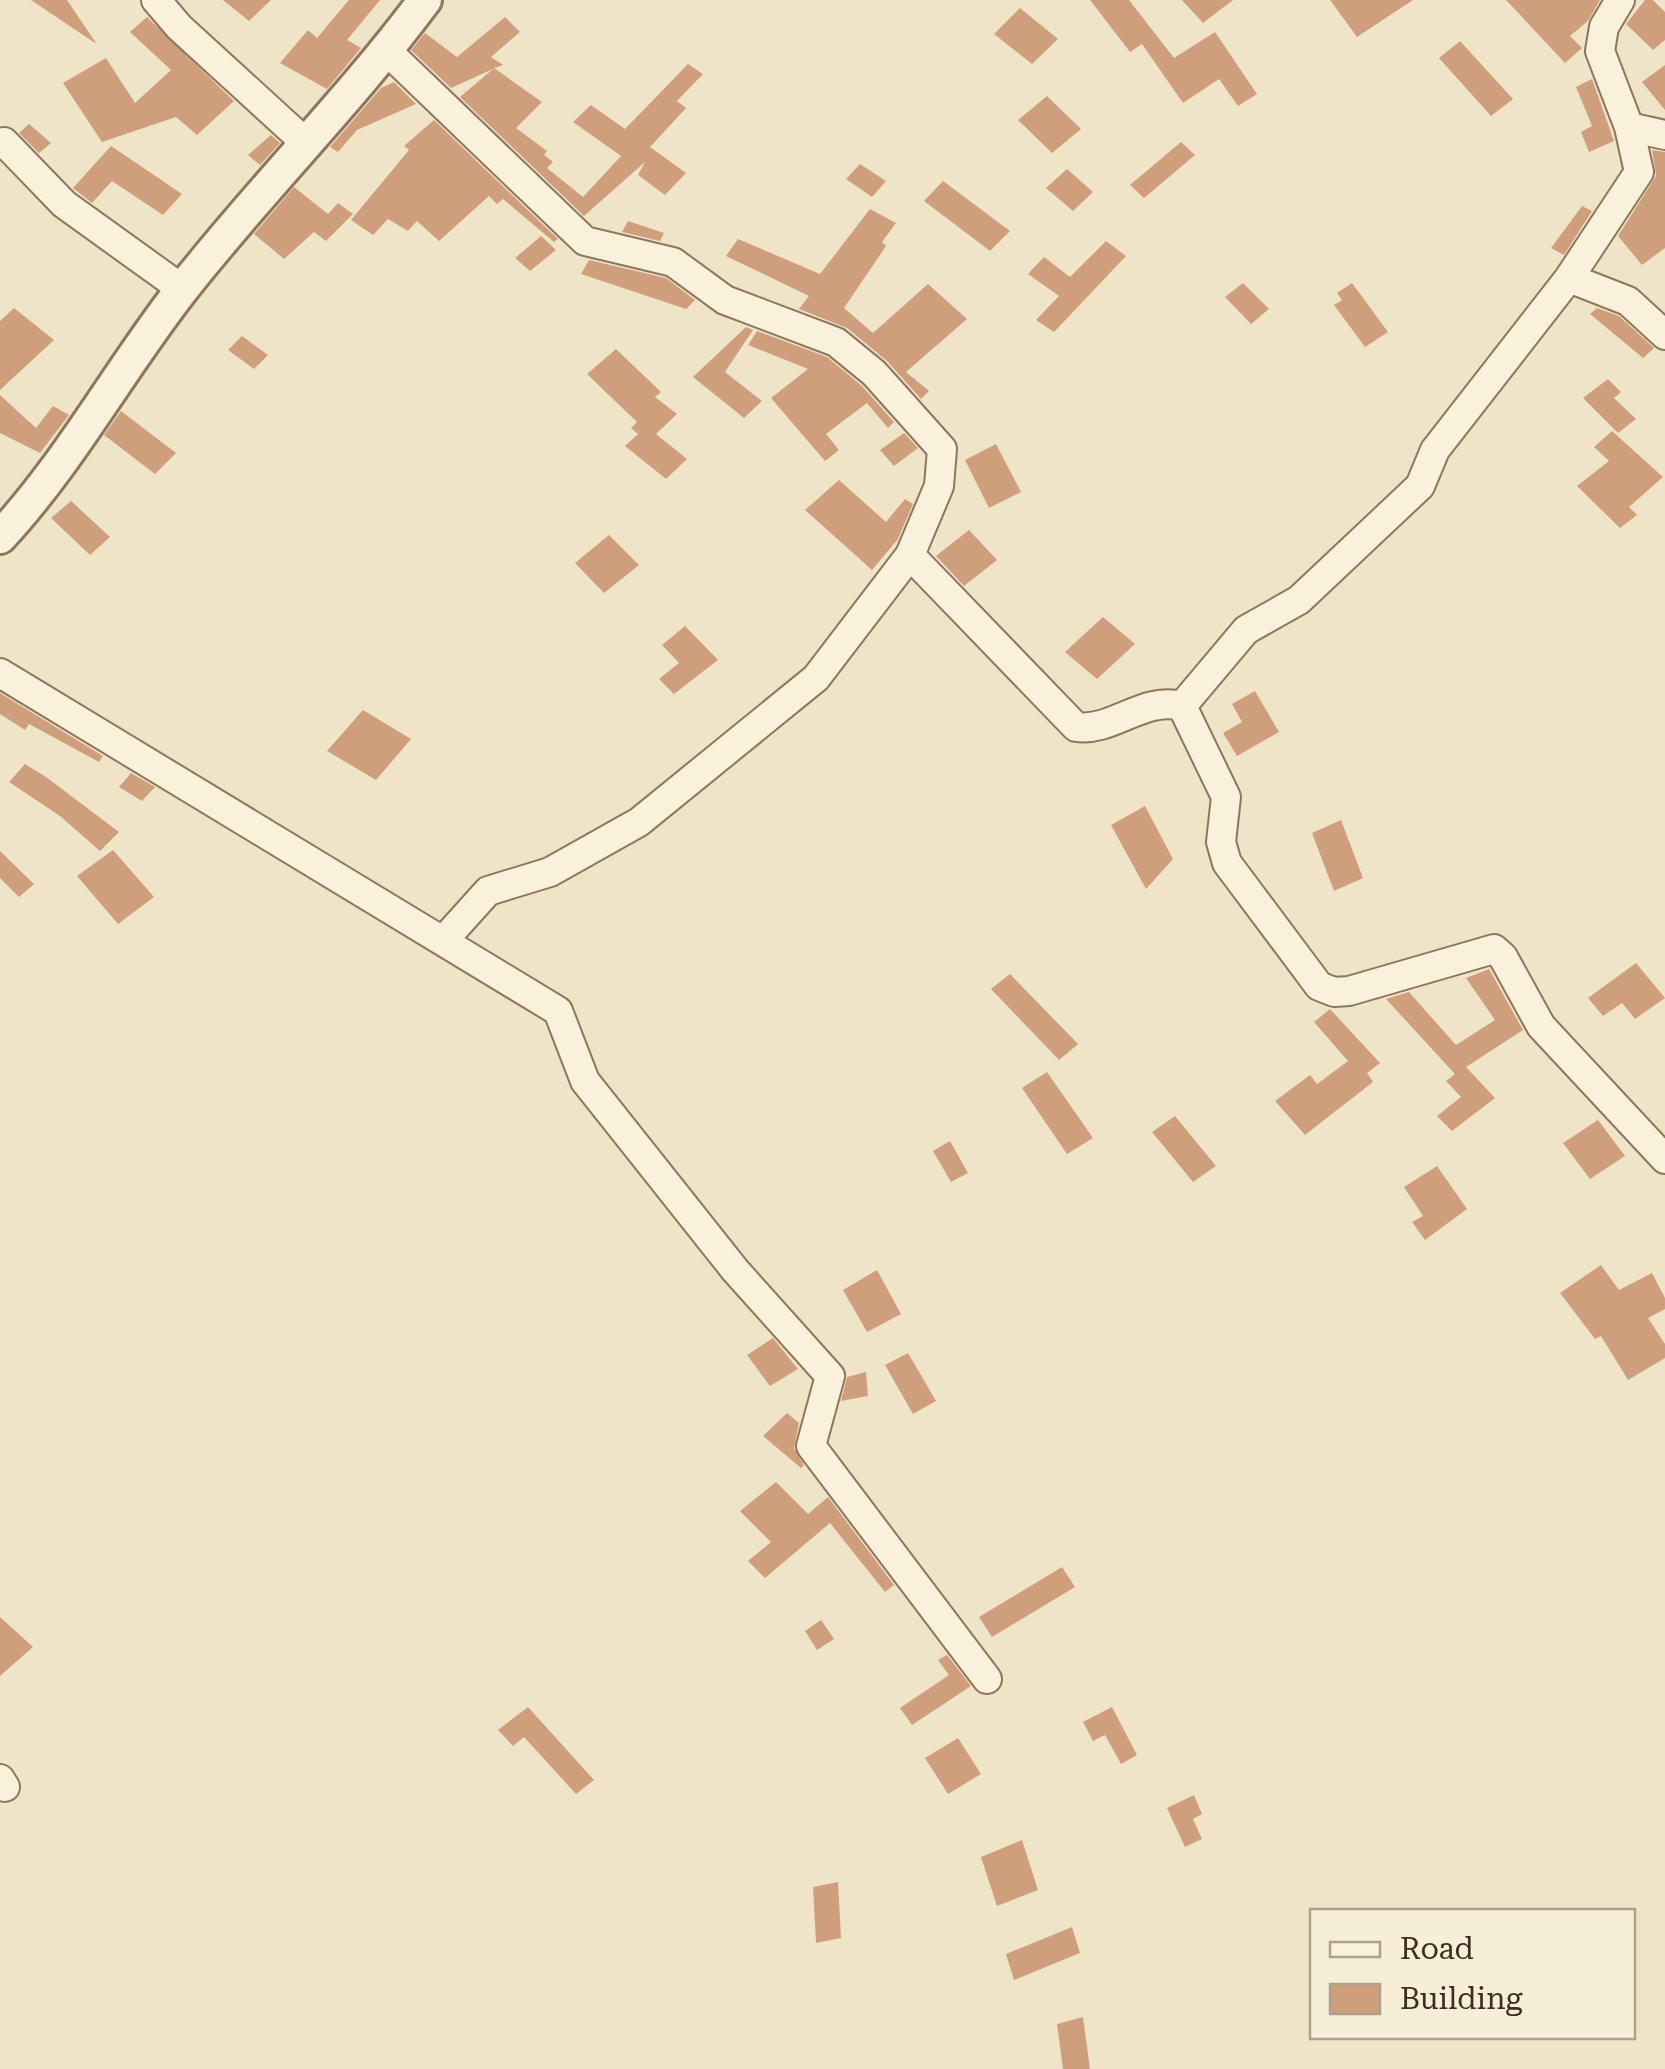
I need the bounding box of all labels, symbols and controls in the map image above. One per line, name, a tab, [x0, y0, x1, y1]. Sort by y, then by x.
legend	[1310, 1909, 1635, 2039]
text: Road	[1400, 1931, 1474, 1966]
text: Building	[1400, 1981, 1523, 2016]

